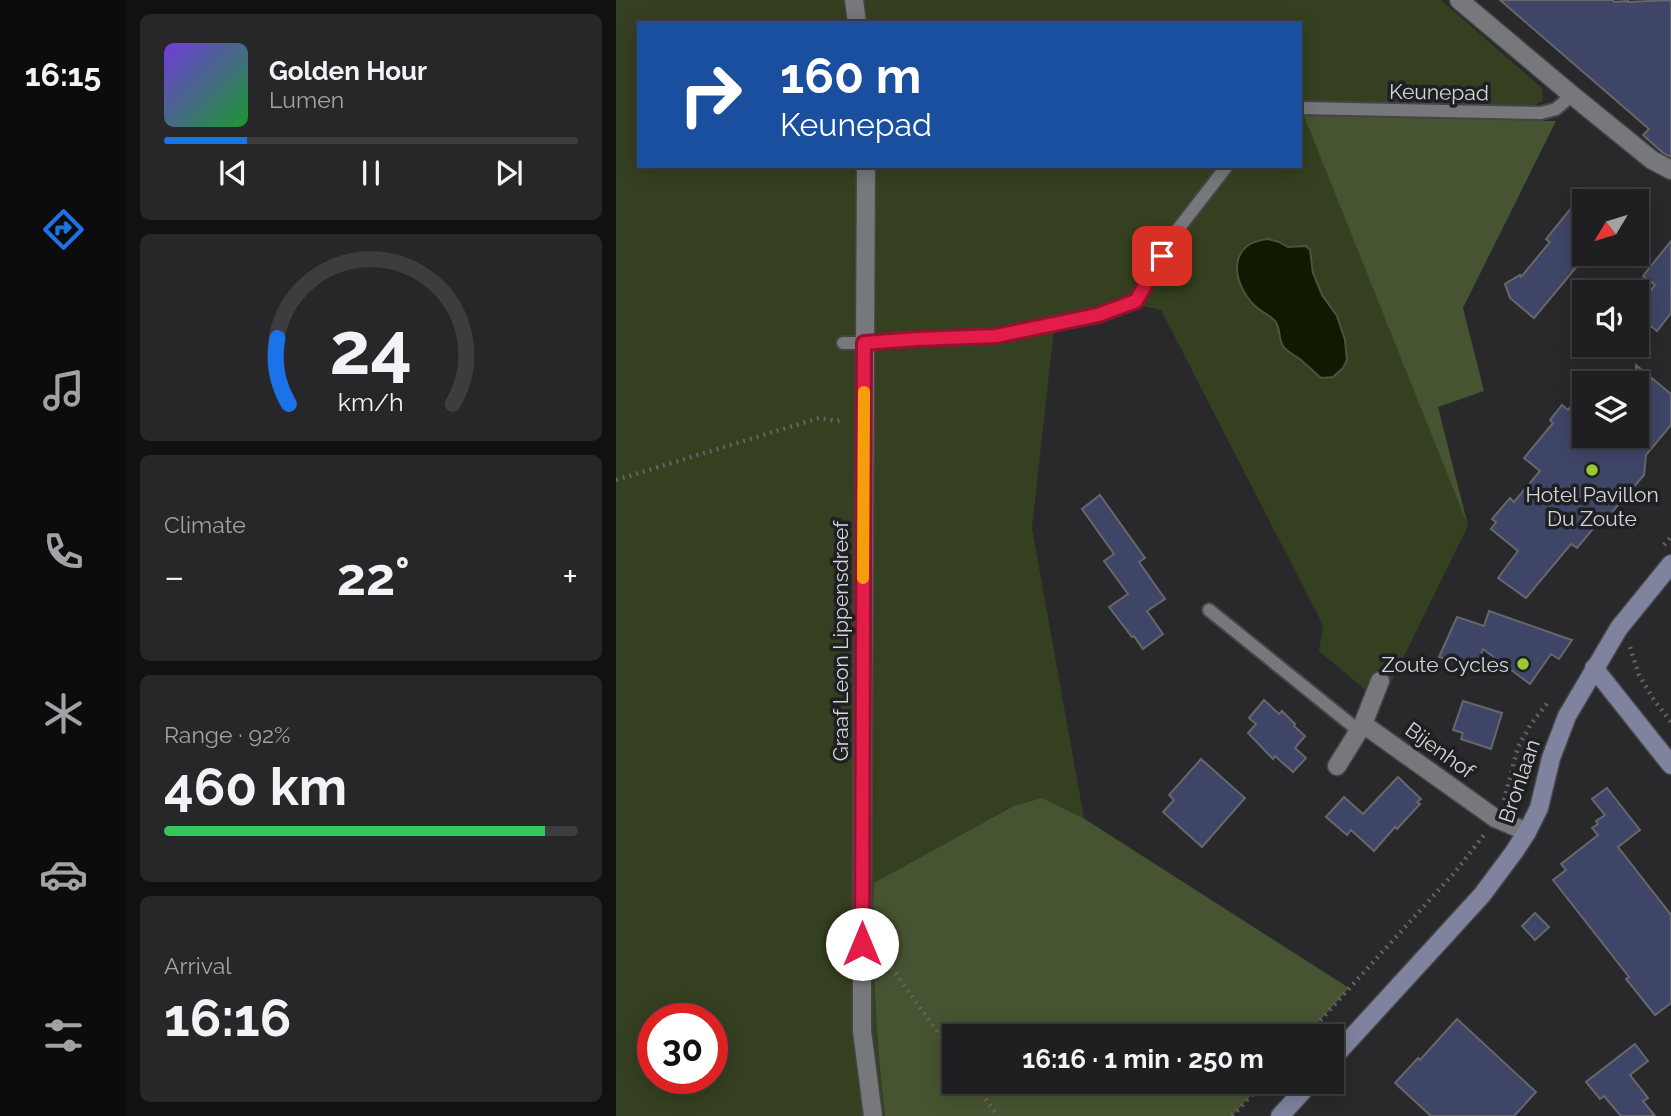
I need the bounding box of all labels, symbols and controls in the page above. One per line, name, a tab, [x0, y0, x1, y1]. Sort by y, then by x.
text: 160 m	[780, 47, 921, 104]
icon: right	[665, 49, 756, 140]
text: 16:15	[25, 56, 101, 93]
text: Golden Hour	[269, 56, 427, 86]
street label: Keunepad	[1389, 79, 1489, 105]
text: Lumen	[269, 86, 344, 113]
text: Keunepad	[780, 106, 932, 143]
icon: previous	[214, 154, 252, 192]
icon: pause	[352, 154, 390, 192]
icon: next	[490, 154, 528, 192]
north arrow	[1572, 189, 1648, 266]
map controls	[1572, 189, 1649, 448]
icon: directions	[39, 205, 88, 254]
pin	[1132, 226, 1192, 286]
icon: arrive	[1143, 237, 1181, 275]
button: sound	[1572, 280, 1649, 357]
text: 24	[330, 306, 412, 391]
icon: music	[39, 366, 88, 415]
button: layers	[1572, 371, 1649, 448]
text: km/h	[338, 386, 404, 416]
marker: Hotel Pavillon Du Zoute	[1584, 462, 1600, 478]
place label: Hotel Pavillon Du Zoute	[1525, 482, 1659, 531]
text: Climate	[164, 511, 246, 538]
street label: Graaf Leon Lippensdreef	[828, 520, 853, 761]
icon: phone	[39, 527, 88, 576]
text: 22°	[337, 546, 410, 607]
text: −	[164, 554, 184, 599]
text: +	[562, 554, 578, 599]
place label: Zoute Cycles	[1382, 652, 1509, 677]
marker: Zoute Cycles	[1515, 656, 1531, 672]
icon: climate	[39, 689, 88, 738]
street label: Bijenhof	[1401, 717, 1480, 784]
text: Range · 92%	[164, 721, 290, 748]
street label: Bronlaan	[1493, 736, 1545, 826]
text: 460 km	[164, 756, 347, 817]
icon: car	[39, 850, 88, 899]
position arrow	[825, 907, 899, 981]
text: Arrival	[164, 952, 231, 979]
text: 16:16	[164, 987, 291, 1048]
speed limit sign: 30	[637, 1003, 728, 1094]
icon: filters	[39, 1011, 88, 1060]
text: 16:16 · 1 min · 250 m	[1022, 1044, 1264, 1074]

